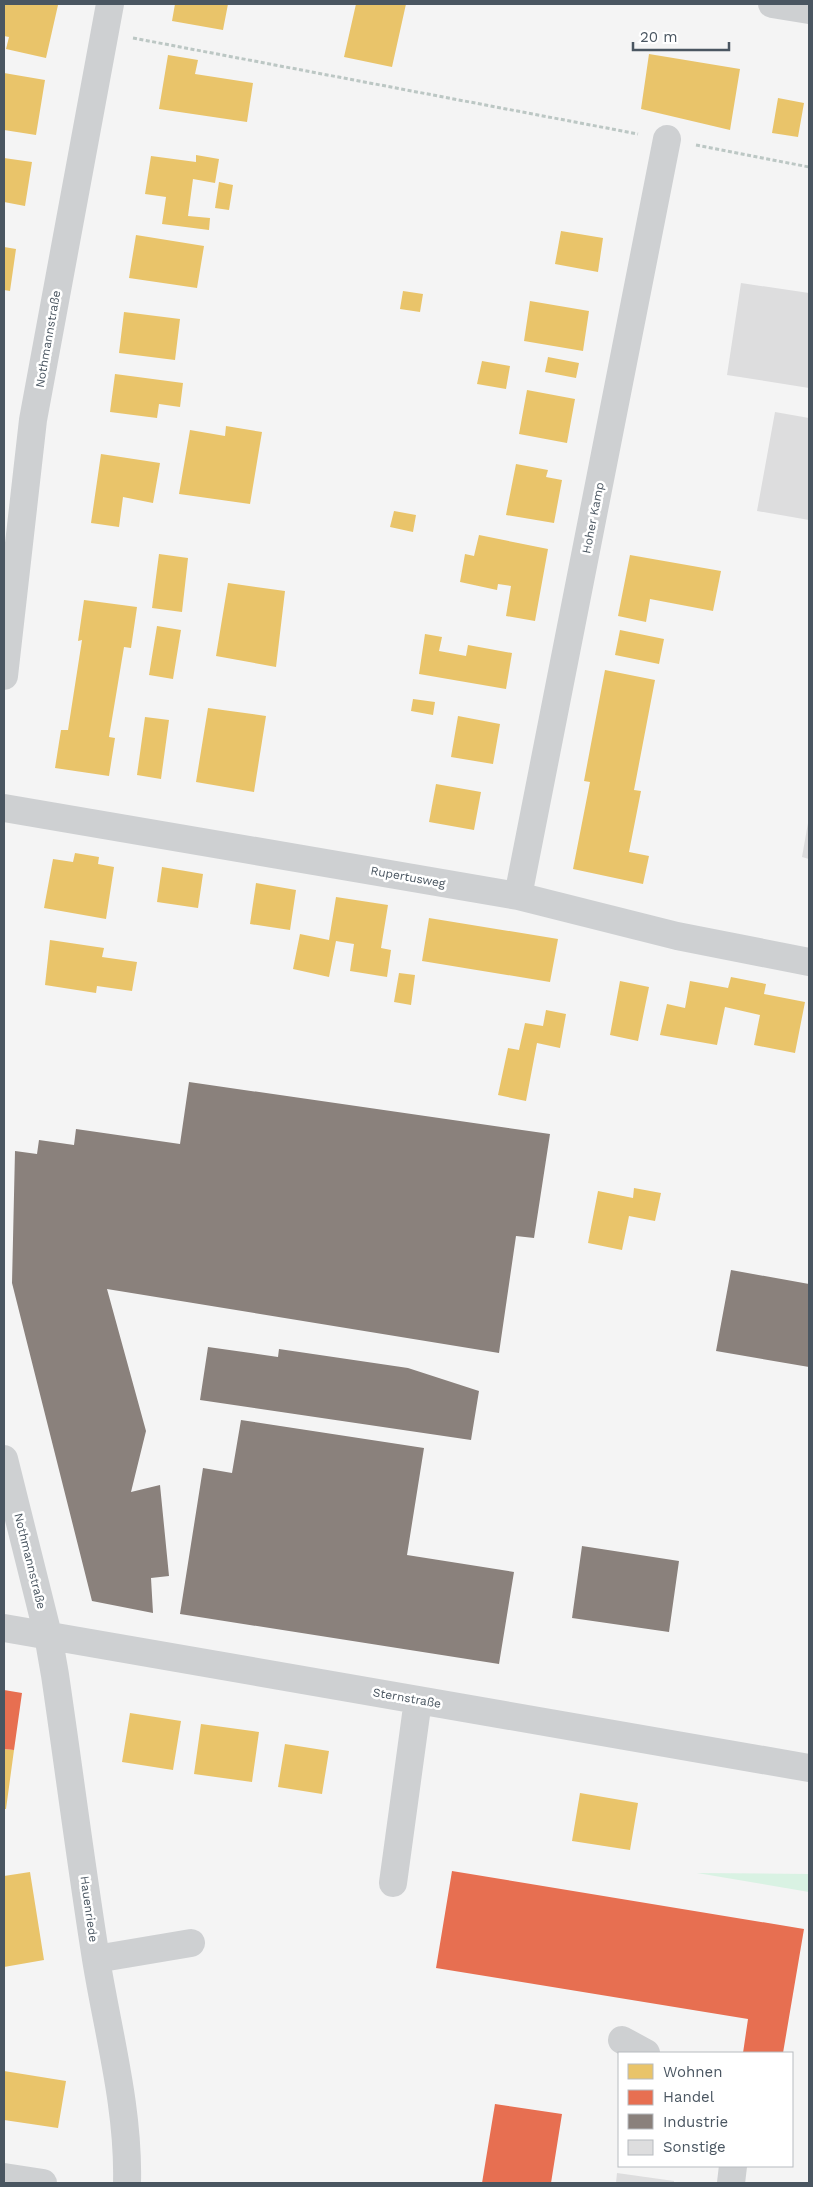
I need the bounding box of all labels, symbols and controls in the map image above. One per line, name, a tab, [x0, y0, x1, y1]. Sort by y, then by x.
scale bar	[633, 20, 729, 52]
text: 20 m	[640, 28, 678, 46]
street label: Nothmannstraße	[33, 289, 63, 389]
street label: Hoher Kamp	[579, 481, 607, 555]
street label: Rupertusweg	[369, 864, 447, 891]
street label: Nothmannstraße	[11, 1511, 49, 1611]
street label: Sternstraße	[372, 1685, 442, 1711]
street label: Hauenriede	[77, 1875, 101, 1943]
legend	[618, 2052, 793, 2167]
text: Wohnen	[663, 2063, 722, 2081]
text: Handel	[663, 2088, 715, 2106]
text: Industrie	[663, 2113, 728, 2131]
text: Sonstige	[663, 2138, 726, 2156]

